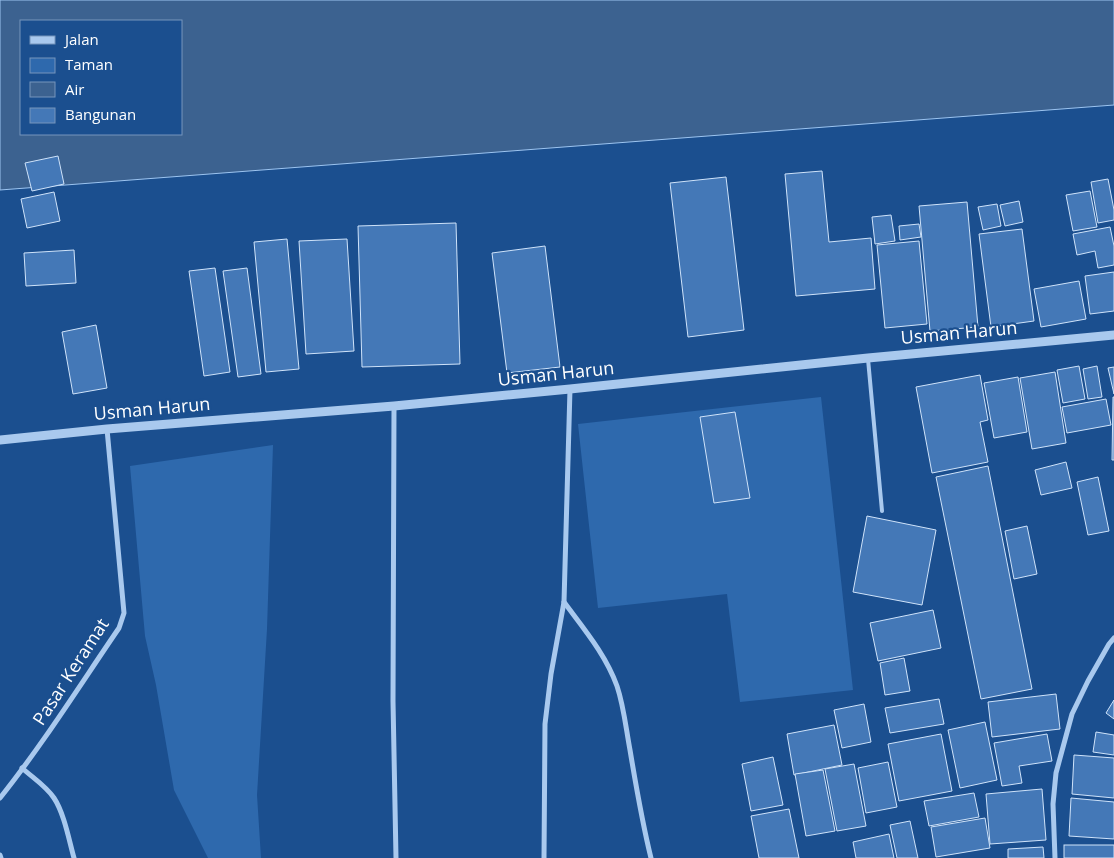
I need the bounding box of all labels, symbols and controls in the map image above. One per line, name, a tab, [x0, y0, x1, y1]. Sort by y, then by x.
legend	[20, 20, 182, 135]
text: Jalan	[63, 29, 99, 49]
text: Taman	[65, 54, 113, 74]
text: Air	[65, 79, 84, 99]
text: Bangunan	[65, 104, 136, 124]
street label: Usman Harun	[900, 315, 1018, 349]
street label: Usman Harun	[497, 355, 615, 391]
street label: Usman Harun	[93, 391, 211, 425]
street label: Pasar Keramat	[27, 613, 114, 730]

